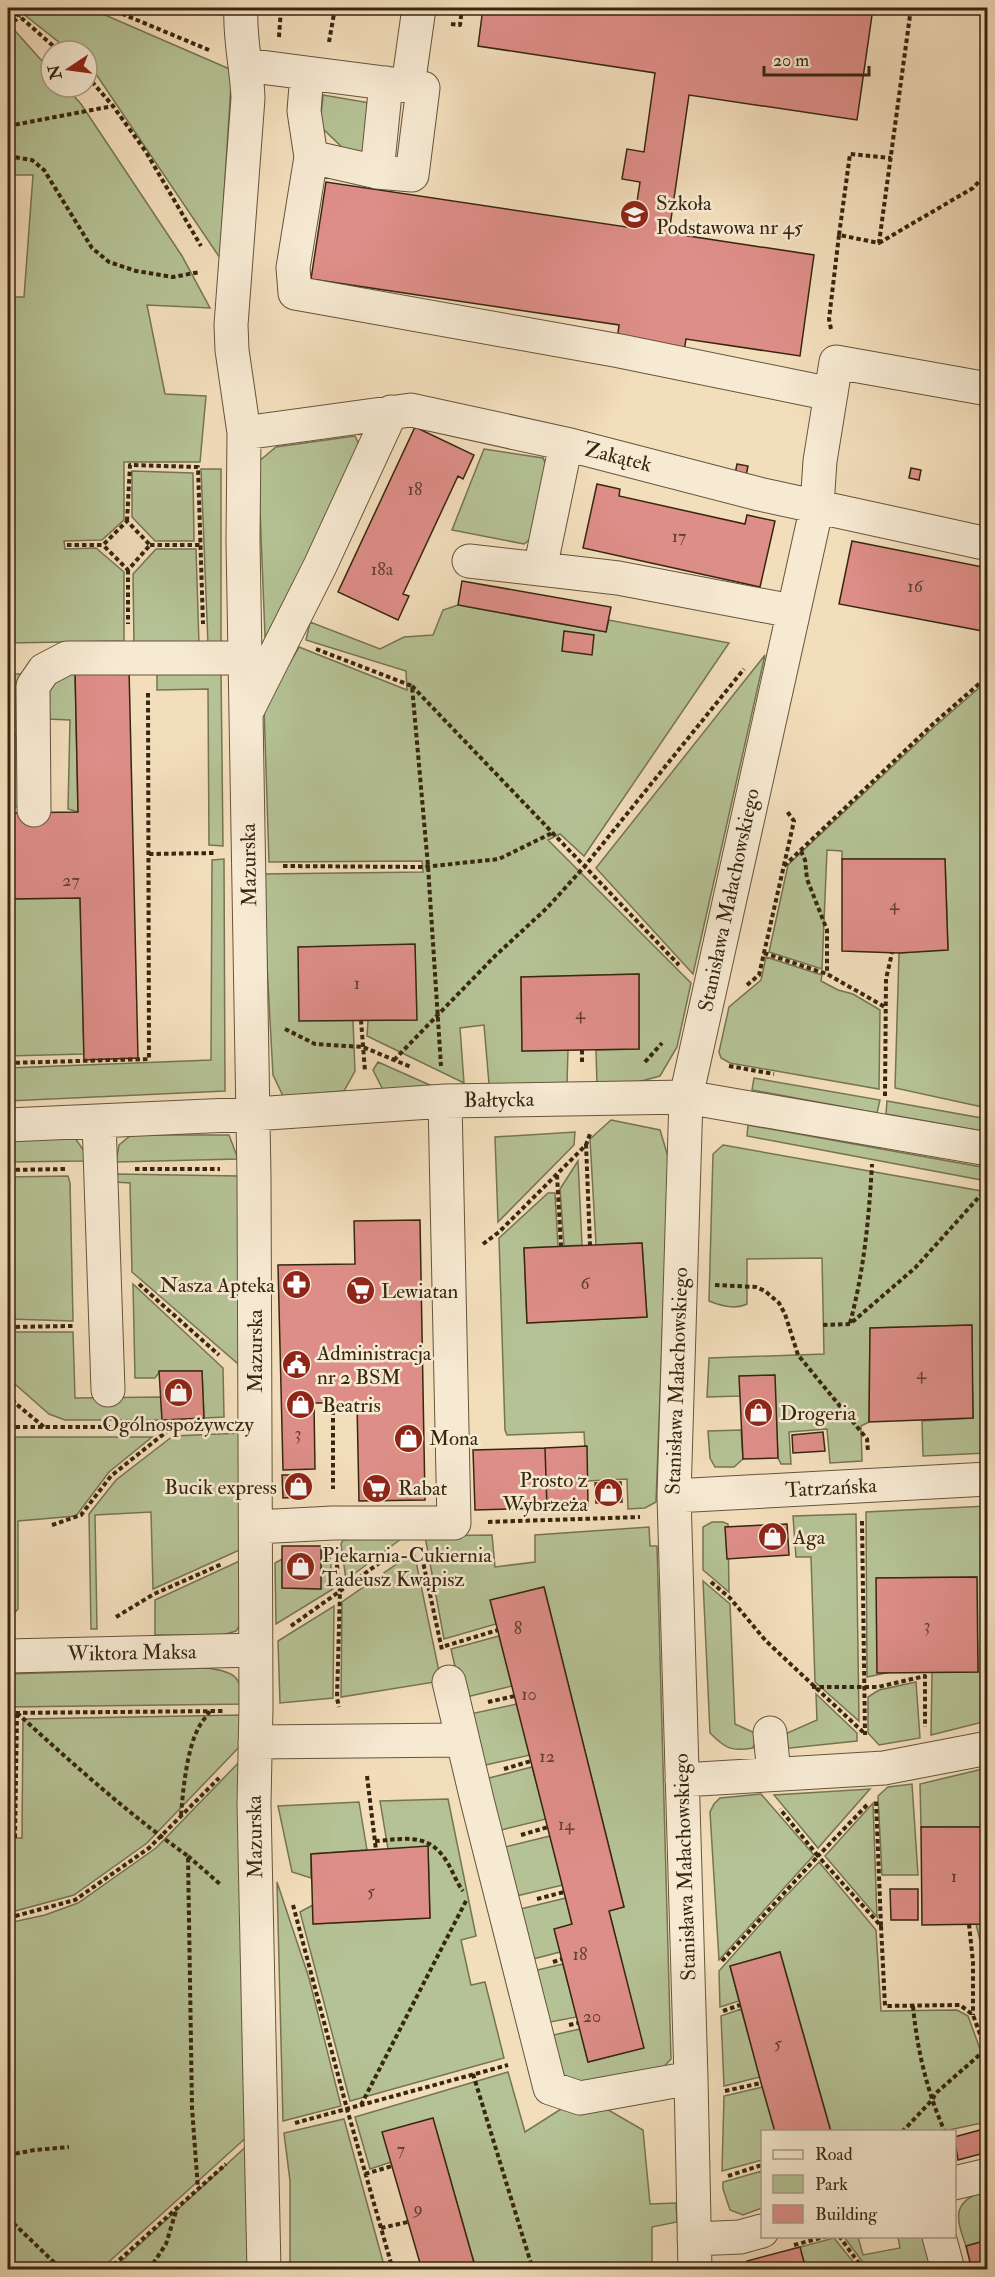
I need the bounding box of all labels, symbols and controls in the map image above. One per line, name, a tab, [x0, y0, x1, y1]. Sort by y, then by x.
north arrow	[39, 39, 99, 99]
scale bar	[764, 39, 869, 77]
text: 20 m	[773, 49, 809, 72]
text: N	[44, 62, 67, 82]
place label: Szkoła Podstawowa nr 45	[656, 190, 804, 241]
school or university icon: Szkoła Podstawowa nr 45	[619, 199, 651, 231]
street label: Zakątek	[581, 436, 655, 478]
house number: 18	[408, 478, 422, 501]
house number: 17	[672, 525, 686, 548]
house number: 18a	[371, 558, 394, 581]
house number: 16	[907, 575, 924, 598]
street label: Stanisława Małachowskiego	[692, 786, 766, 1014]
street label: Mazurska	[235, 823, 263, 907]
house number: 27	[62, 869, 80, 892]
house number: 4	[889, 893, 900, 916]
house number: 1	[354, 972, 360, 995]
house number: 4	[575, 1002, 586, 1025]
street label: Bałtycka	[464, 1086, 535, 1114]
street label: Stanisława Małachowskiego	[660, 1267, 694, 1495]
pharmacy icon: Nasza Apteka	[280, 1269, 312, 1301]
place label: Nasza Apteka	[160, 1272, 275, 1299]
house number: 6	[580, 1272, 590, 1295]
supermarket icon: Lewiatan	[344, 1275, 376, 1307]
place label: Lewiatan	[381, 1278, 459, 1305]
street label: Mazurska	[242, 1309, 269, 1393]
place label: Administracja nr 2 BSM	[316, 1340, 432, 1391]
public building icon: Administracja nr 2 BSM	[280, 1349, 312, 1381]
house number: 4	[916, 1362, 927, 1385]
shop icon: Ogólnospożywczy	[162, 1377, 194, 1409]
shop icon: Beatris	[285, 1389, 317, 1421]
place label: Beatris	[322, 1392, 381, 1419]
shop icon: Drogeria	[743, 1397, 775, 1429]
place label: Drogeria	[780, 1400, 856, 1427]
place label: Ogólnospożywczy	[102, 1411, 255, 1438]
house number: 3	[295, 1422, 301, 1445]
shop icon: Mona	[392, 1422, 424, 1454]
place label: Mona	[429, 1425, 479, 1452]
place label: Prosto z Wybrzeża	[502, 1467, 588, 1518]
shop icon: Bucik express	[282, 1471, 314, 1503]
supermarket icon: Rabat	[361, 1472, 393, 1504]
street label: Tatrzańska	[784, 1472, 878, 1504]
place label: Bucik express	[164, 1474, 277, 1501]
place label: Rabat	[398, 1475, 448, 1502]
shop icon: Prosto z Wybrzeża	[593, 1476, 625, 1508]
shop icon: Aga	[756, 1521, 788, 1553]
place label: Aga	[792, 1524, 826, 1551]
place label: Piekarnia-Cukiernia Tadeusz Kwapisz	[322, 1542, 492, 1593]
shop icon: Piekarnia-Cukiernia Tadeusz Kwapisz	[285, 1551, 317, 1583]
house number: 3	[924, 1614, 930, 1637]
house number: 8	[514, 1617, 522, 1640]
street label: Wiktora Maksa	[66, 1638, 197, 1668]
house number: 10	[521, 1683, 537, 1706]
house number: 12	[539, 1745, 555, 1768]
street label: Stanisława Małachowskiego	[668, 1753, 702, 1981]
street label: Mazurska	[241, 1795, 269, 1879]
house number: 14	[558, 1813, 575, 1836]
house number: 1	[951, 1865, 957, 1888]
house number: 5	[367, 1880, 375, 1903]
house number: 18	[573, 1943, 587, 1966]
house number: 20	[583, 2005, 601, 2028]
house number: 5	[774, 2032, 782, 2055]
legend	[761, 2130, 956, 2238]
house number: 7	[397, 2138, 405, 2161]
text: Road	[815, 2143, 853, 2166]
text: Park	[815, 2173, 848, 2196]
house number: 9	[411, 2197, 423, 2220]
text: Building	[815, 2203, 878, 2226]

